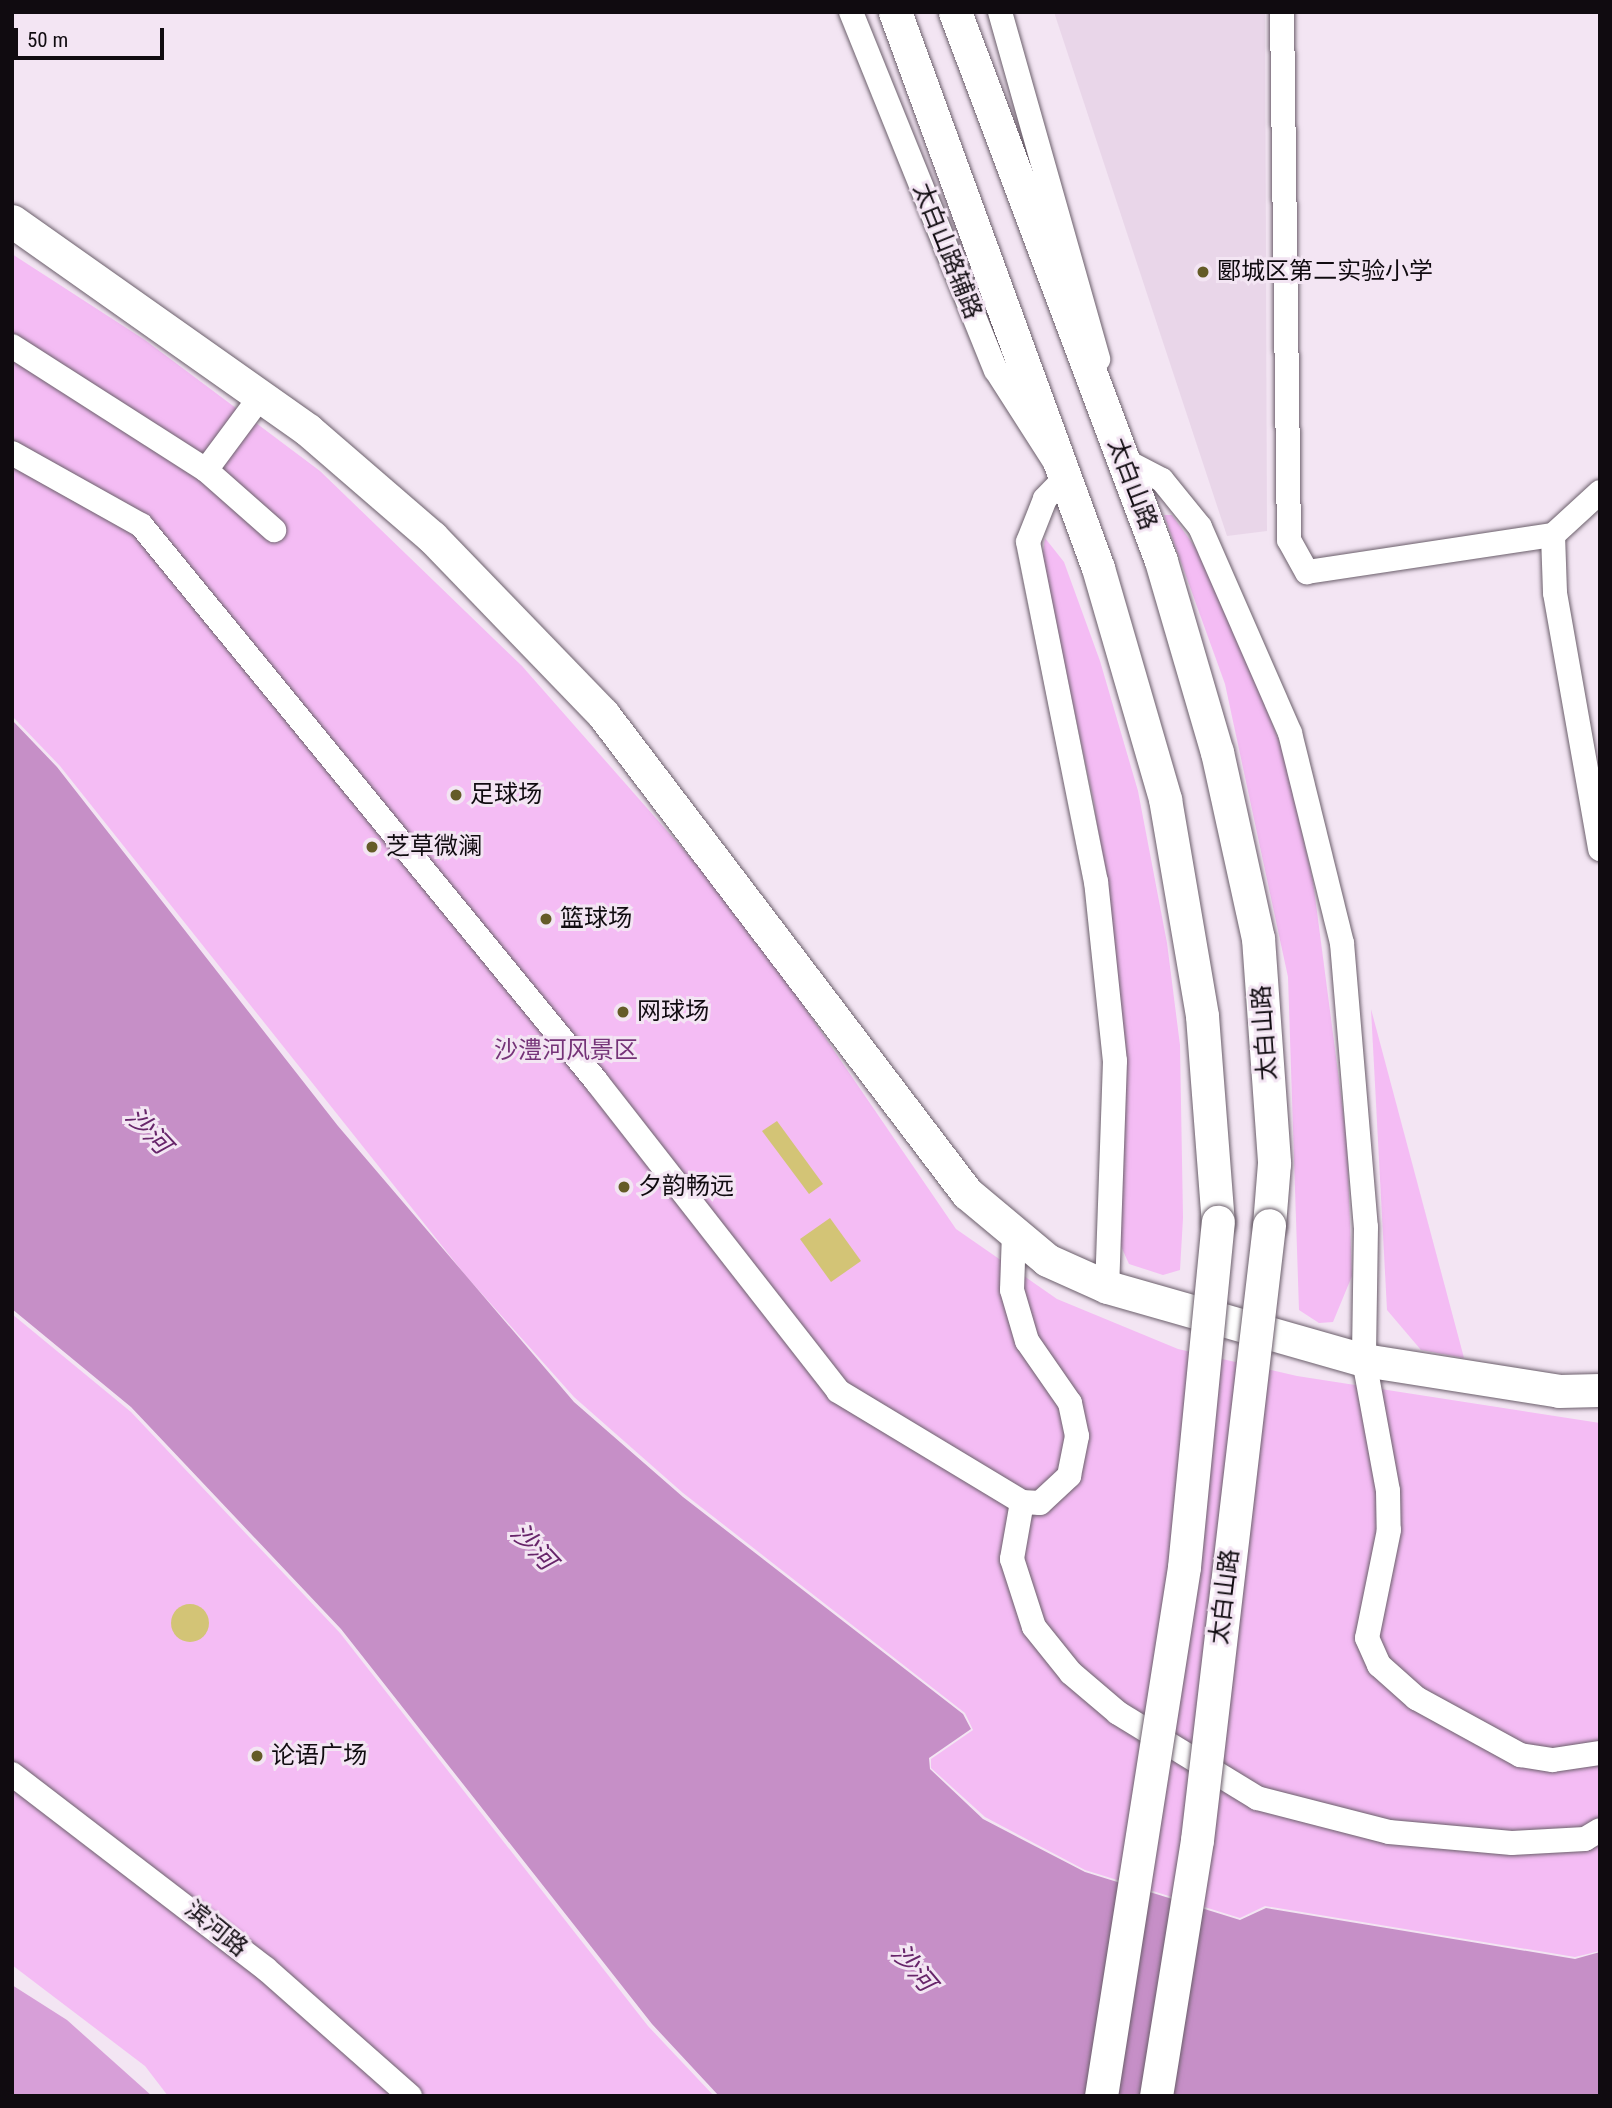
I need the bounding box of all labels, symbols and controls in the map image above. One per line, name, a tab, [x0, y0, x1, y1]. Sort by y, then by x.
scale bar	[18, 14, 168, 58]
text: 50 m	[27, 28, 68, 52]
street label: 太白山路辅路	[907, 179, 987, 323]
place label: 郾城区第二实验小学	[1217, 258, 1433, 286]
marker: 郾城区第二实验小学	[1195, 264, 1211, 280]
street label: 太白山路	[1101, 434, 1163, 534]
place label: 足球场	[470, 781, 542, 809]
marker: 足球场	[448, 787, 464, 803]
place label: 芝草微澜	[386, 833, 482, 861]
marker: 芝草微澜	[364, 839, 380, 855]
place label: 篮球场	[560, 905, 632, 933]
marker: 篮球场	[538, 911, 554, 927]
street label: 太白山路	[1247, 984, 1283, 1082]
place label: 网球场	[637, 998, 709, 1026]
marker: 网球场	[615, 1004, 631, 1020]
park label: 沙澧河风景区	[494, 1037, 638, 1065]
water label: 沙河	[119, 1101, 177, 1161]
place label: 夕韵畅远	[638, 1173, 734, 1201]
marker: 夕韵畅远	[616, 1179, 632, 1195]
water label: 沙河	[504, 1517, 562, 1577]
street label: 太白山路	[1205, 1548, 1245, 1646]
place label: 论语广场	[271, 1742, 367, 1770]
marker: 论语广场	[249, 1748, 265, 1764]
street label: 滨河路	[179, 1895, 253, 1963]
water label: 沙河	[884, 1938, 942, 1998]

